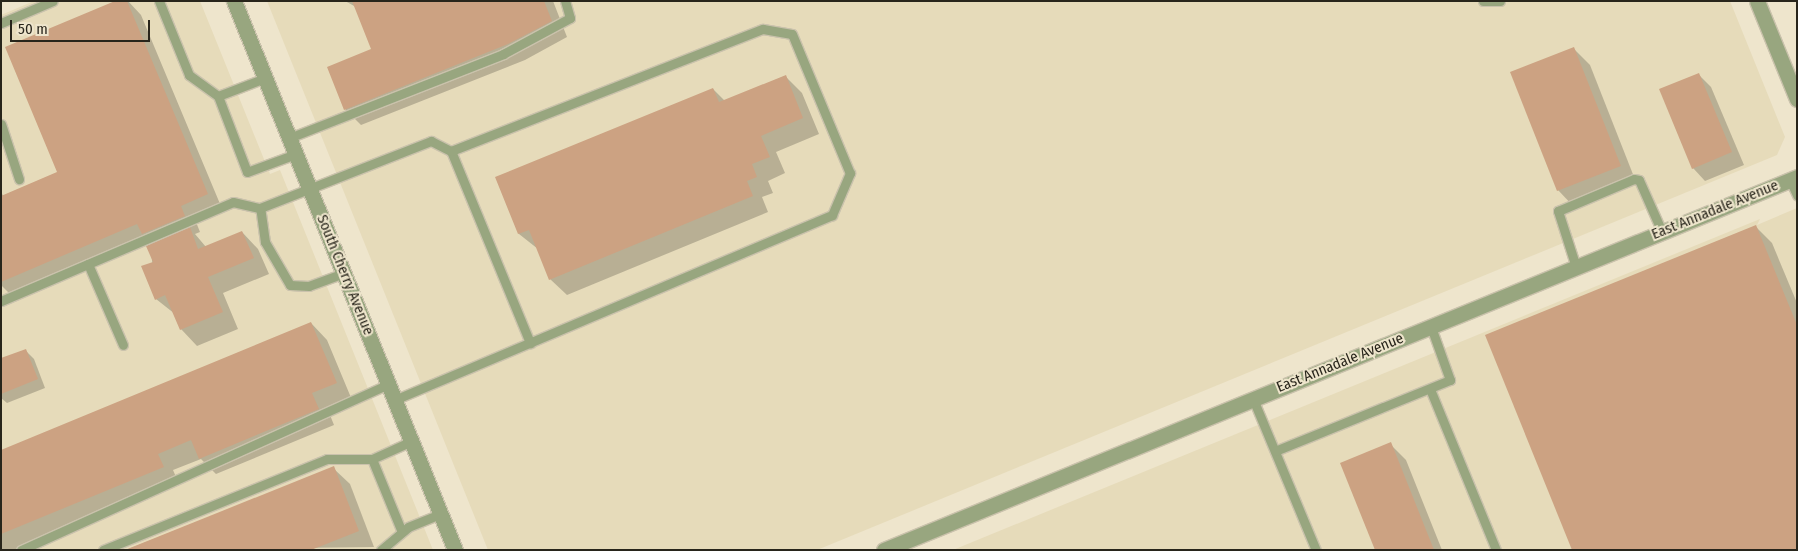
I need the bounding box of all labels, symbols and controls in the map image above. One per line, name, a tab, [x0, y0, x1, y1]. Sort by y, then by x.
scale bar	[12, 10, 152, 42]
text: 50 m	[18, 20, 48, 38]
street label: East Annadale Avenue	[1649, 176, 1781, 244]
street label: South Cherry Avenue	[313, 212, 377, 338]
street label: East Annadale Avenue	[1274, 329, 1406, 397]

